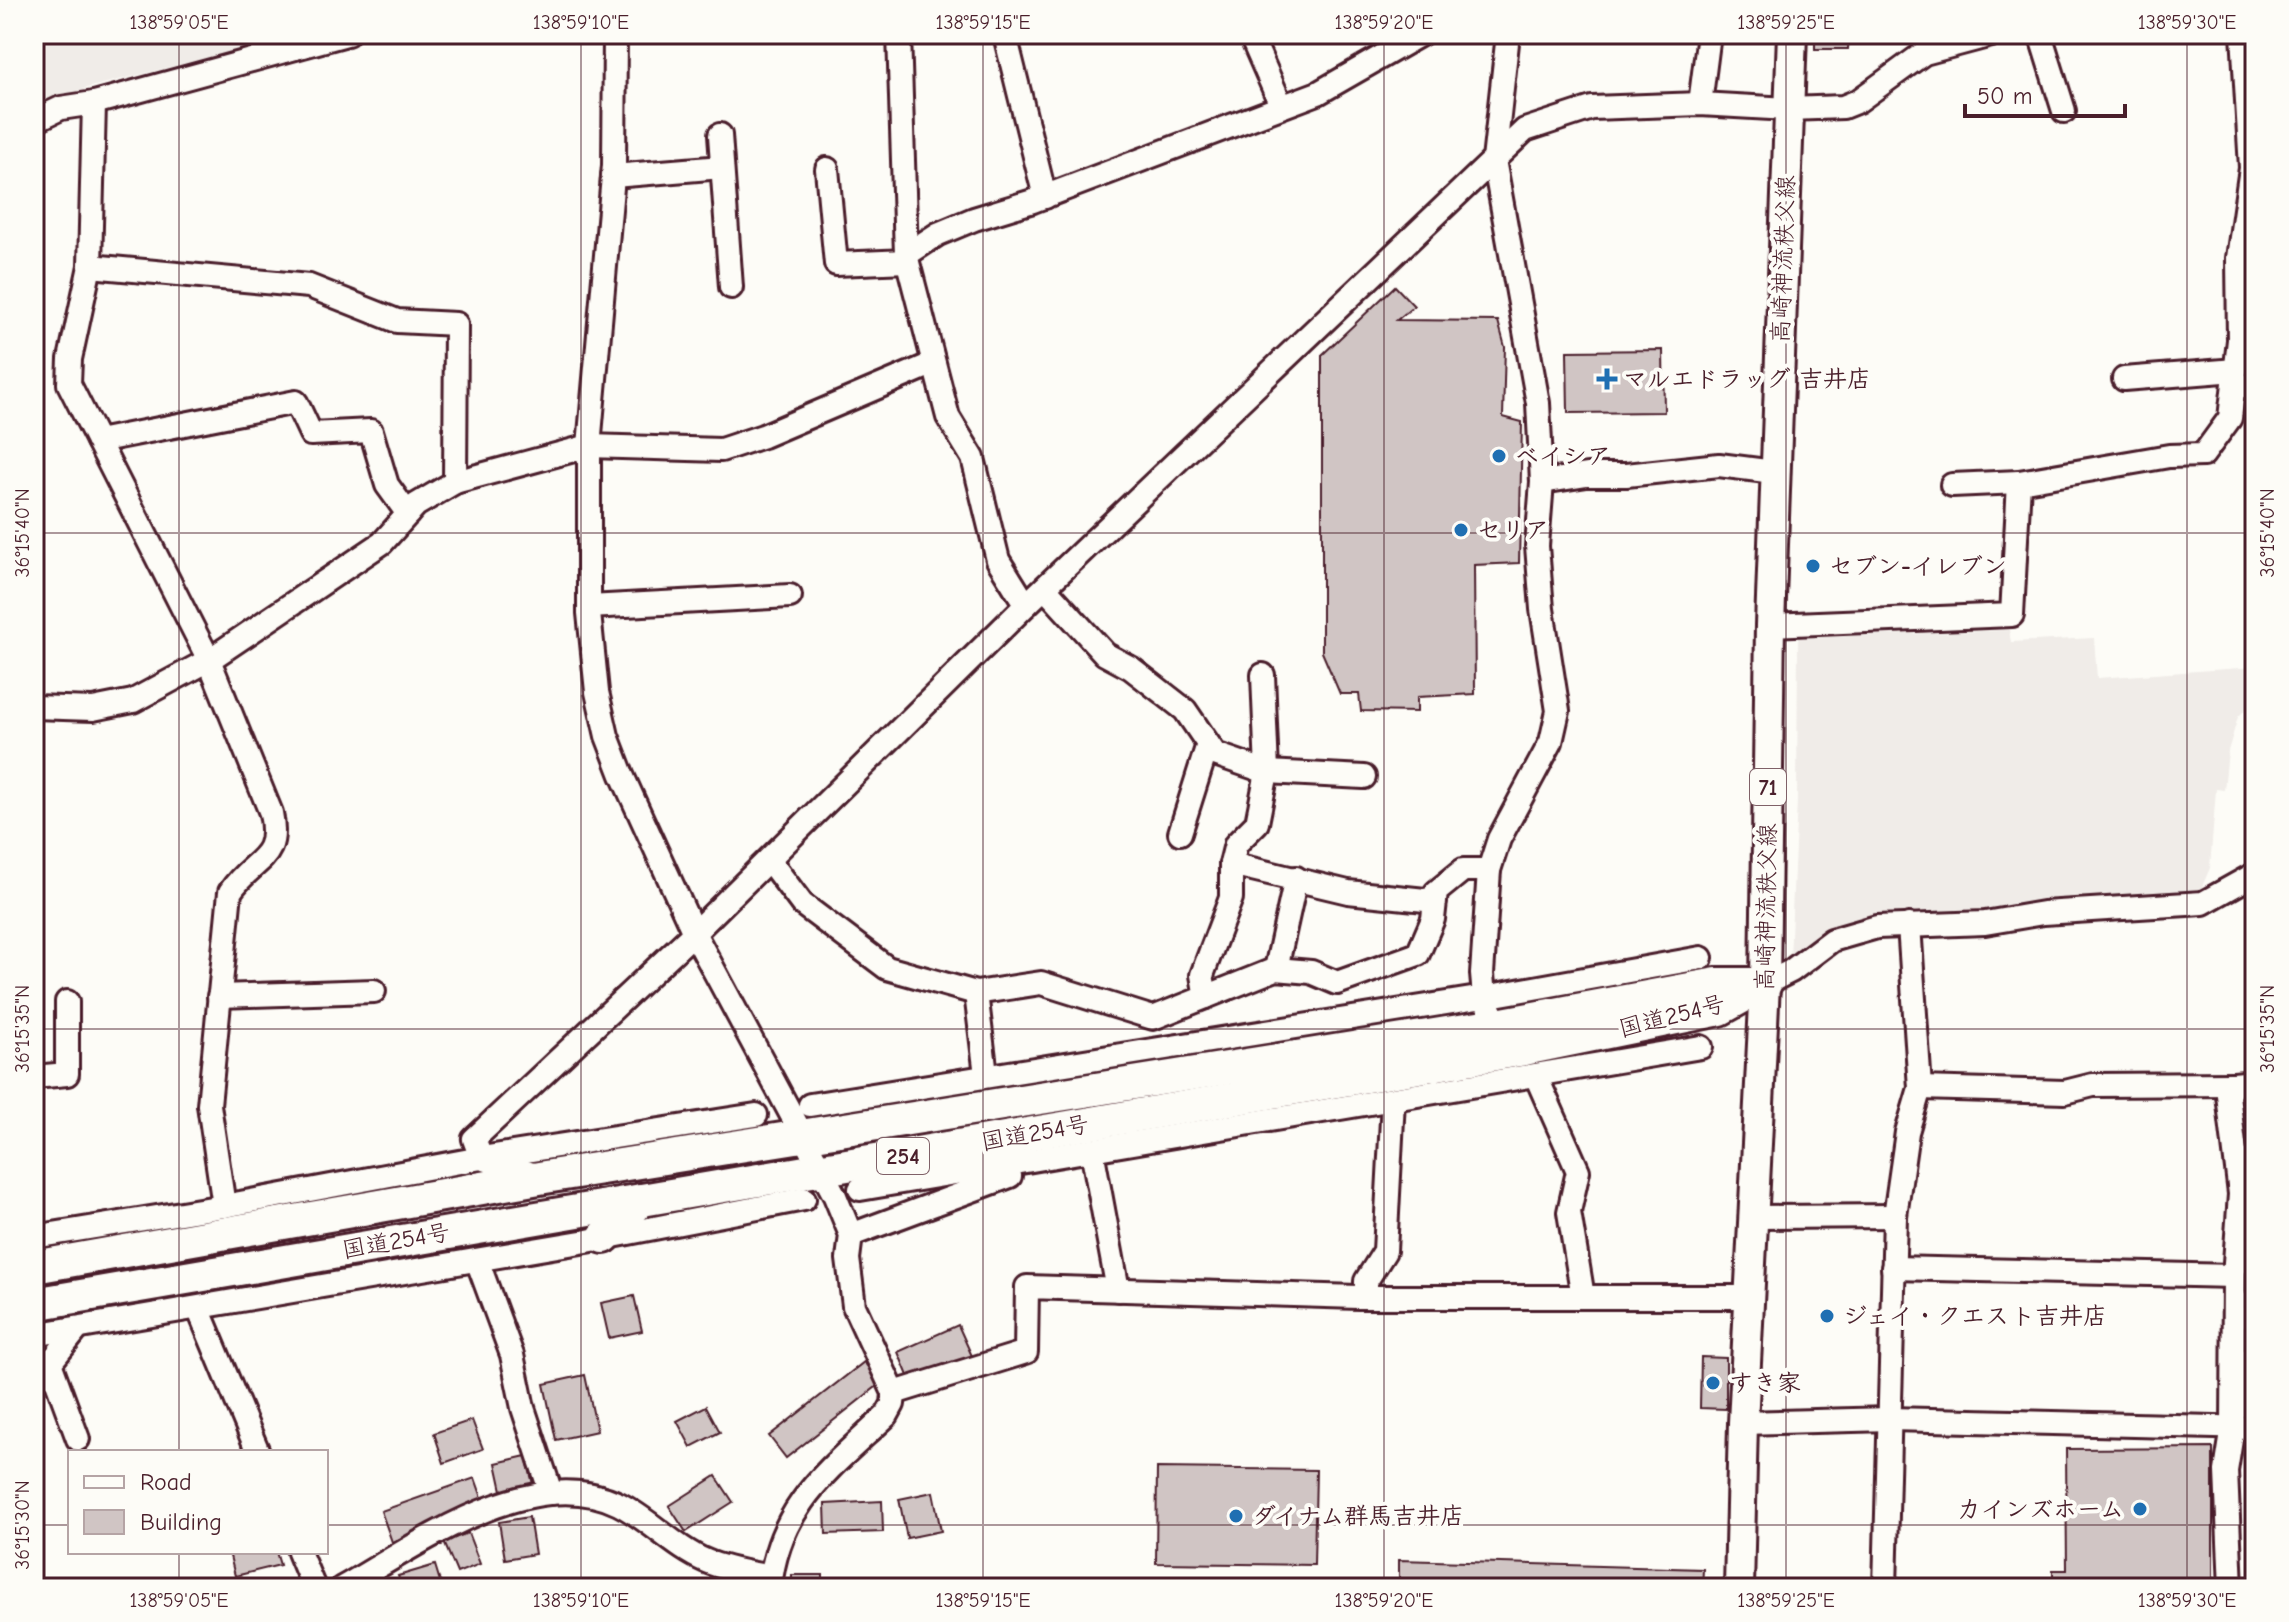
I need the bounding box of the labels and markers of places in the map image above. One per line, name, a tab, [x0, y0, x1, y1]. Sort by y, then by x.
place label: マルエドラッグ 吉井店	[1623, 365, 1871, 393]
marker: マルエドラッグ 吉井店	[1598, 370, 1616, 388]
place label: ベイシア	[1515, 442, 1611, 470]
marker: ベイシア	[1490, 447, 1508, 465]
place label: セリア	[1477, 516, 1549, 544]
marker: セリア	[1452, 521, 1470, 539]
place label: セブン-イレブン	[1829, 552, 2007, 580]
marker: セブン-イレブン	[1804, 557, 1822, 575]
place label: ジェイ・クエスト吉井店	[1843, 1302, 2107, 1330]
marker: ジェイ・クエスト吉井店	[1818, 1307, 1836, 1325]
place label: すき家	[1729, 1369, 1801, 1397]
marker: すき家	[1704, 1374, 1722, 1392]
place label: カインズホーム	[1957, 1495, 2124, 1523]
marker: カインズホーム	[2131, 1500, 2149, 1518]
place label: ダイナム群馬吉井店	[1252, 1502, 1464, 1530]
marker: ダイナム群馬吉井店	[1227, 1507, 1245, 1525]

